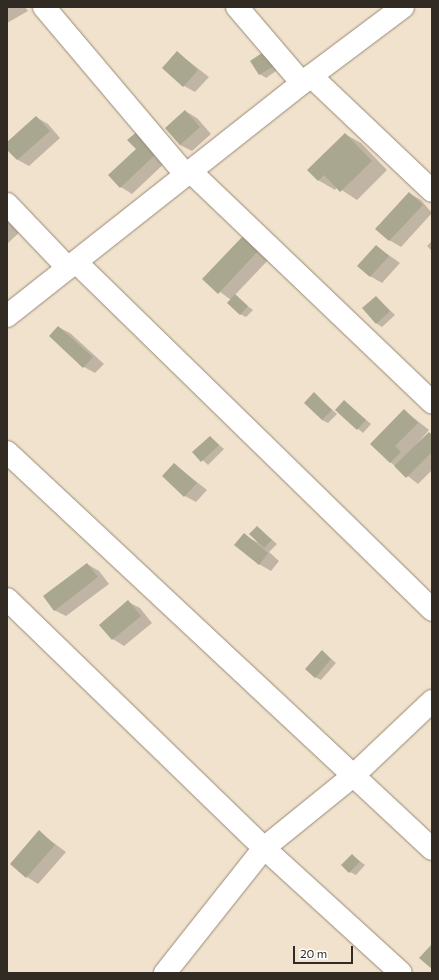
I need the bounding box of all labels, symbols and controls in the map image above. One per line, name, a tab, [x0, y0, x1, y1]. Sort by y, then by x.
scale bar	[295, 938, 355, 964]
text: 20 m	[300, 946, 327, 960]

